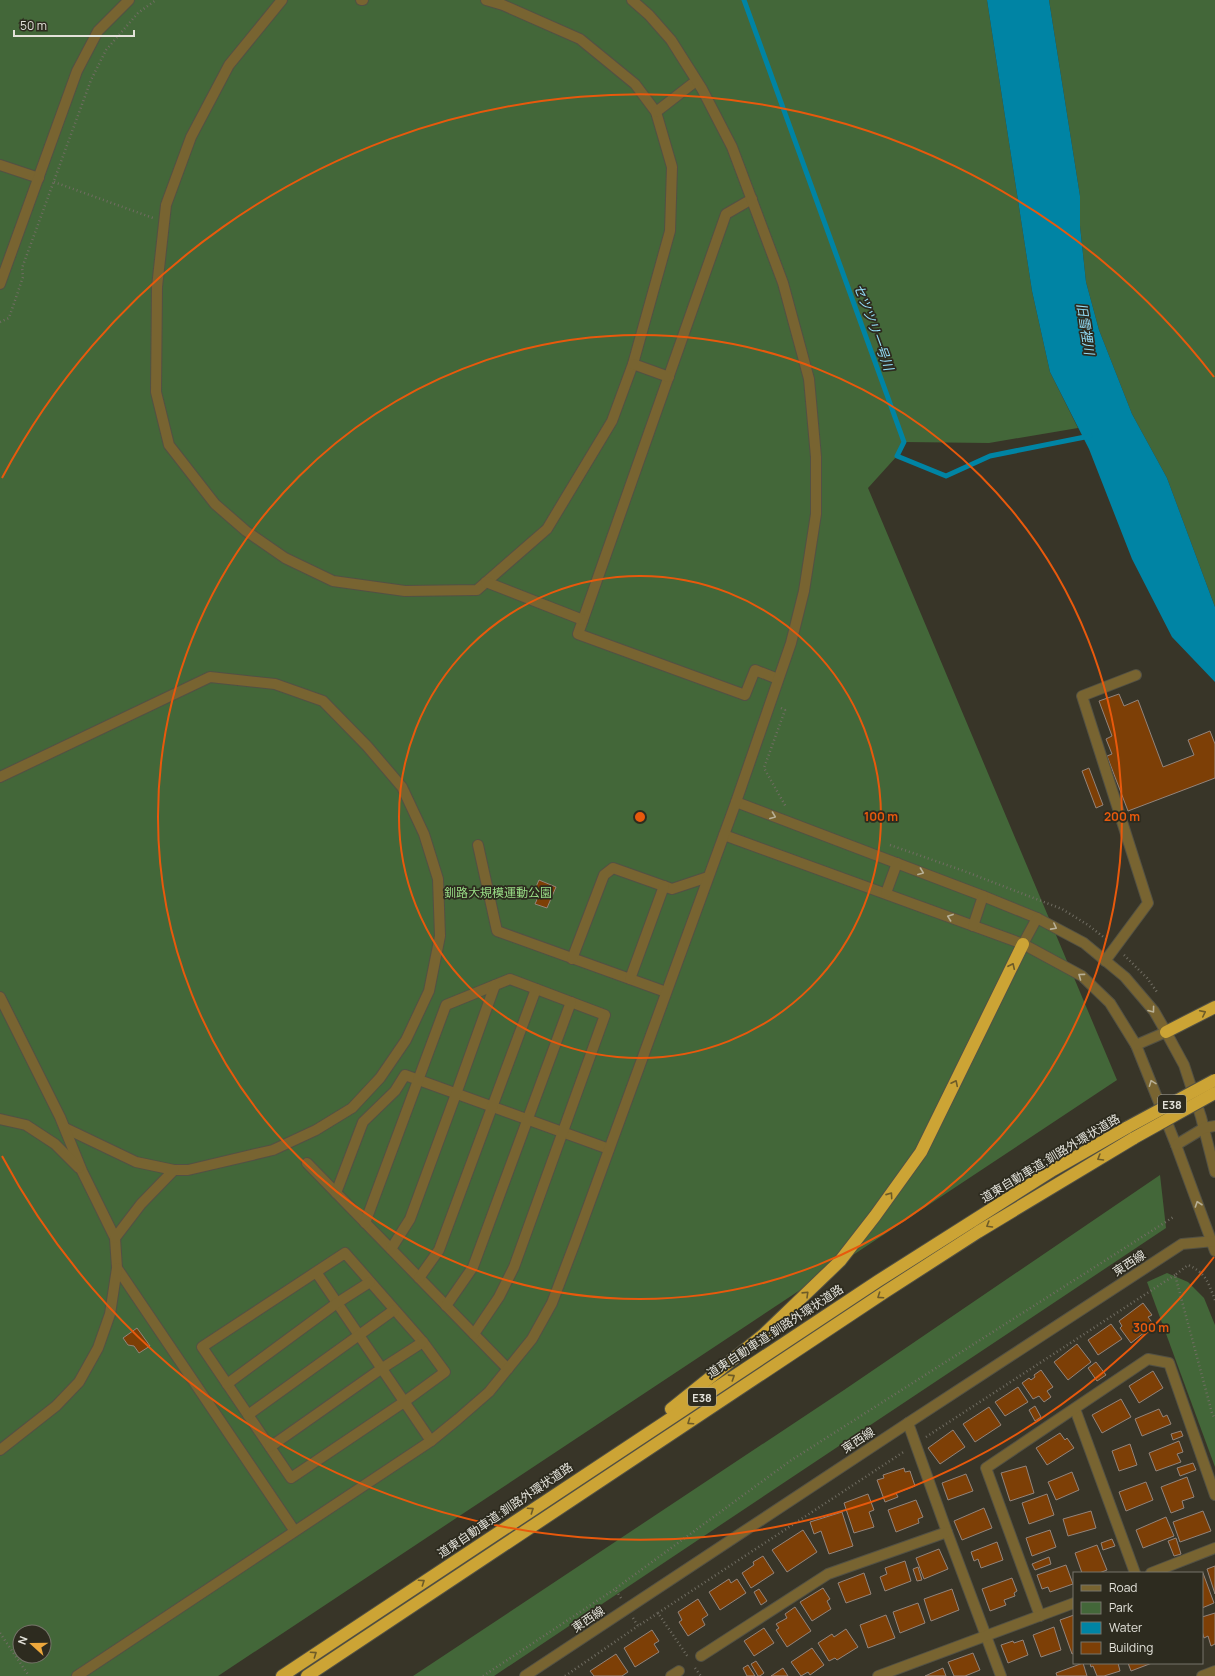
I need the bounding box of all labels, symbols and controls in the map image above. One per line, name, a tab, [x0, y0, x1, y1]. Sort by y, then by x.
scale bar	[14, 12, 134, 38]
text: 50 m	[20, 17, 47, 34]
water label: セツツリ一号川	[850, 281, 899, 375]
water label: 旧雪裡川	[1073, 302, 1099, 358]
text: 100 m	[864, 808, 898, 825]
text: 200 m	[1104, 808, 1140, 825]
centre of rings	[633, 810, 647, 824]
one-way arrow	[769, 812, 776, 820]
one-way arrow	[917, 868, 924, 876]
park label: 釧路大規模運動公園	[444, 884, 552, 901]
one-way arrow	[947, 913, 954, 922]
one-way arrow	[1050, 922, 1057, 930]
one-way arrow	[1007, 963, 1015, 971]
one-way arrow	[1078, 974, 1085, 981]
one-way arrow	[1148, 1005, 1155, 1012]
one-way arrow	[1199, 1010, 1206, 1018]
one-way arrow	[1149, 1079, 1157, 1086]
one-way arrow	[950, 1080, 958, 1087]
road number: E38	[1158, 1095, 1186, 1113]
street label: 道東自動車道;釧路外環状道路	[977, 1110, 1123, 1206]
one-way arrow	[1097, 1153, 1104, 1160]
one-way arrow	[885, 1192, 893, 1199]
one-way arrow	[1195, 1201, 1203, 1208]
one-way arrow	[986, 1221, 993, 1228]
street label: 東西線	[1109, 1246, 1149, 1280]
street label: 道東自動車道;釧路外環状道路	[703, 1280, 847, 1382]
one-way arrow	[801, 1291, 808, 1298]
one-way arrow	[877, 1291, 884, 1299]
text: 300 m	[1133, 1319, 1169, 1336]
one-way arrow	[728, 1374, 735, 1381]
road number: E38	[688, 1388, 716, 1406]
one-way arrow	[687, 1417, 694, 1425]
street label: 東西線	[838, 1423, 878, 1457]
street label: 道東自動車道;釧路外環状道路	[434, 1458, 576, 1562]
one-way arrow	[526, 1508, 533, 1515]
legend	[1073, 1572, 1203, 1664]
text: Road	[1109, 1579, 1137, 1596]
one-way arrow	[418, 1580, 425, 1587]
text: Park	[1109, 1599, 1134, 1616]
street label: 東西線	[568, 1602, 608, 1636]
text: Water	[1109, 1619, 1143, 1636]
north arrow	[12, 1624, 52, 1664]
text: N	[14, 1634, 31, 1647]
text: Building	[1109, 1639, 1153, 1656]
one-way arrow	[310, 1651, 317, 1659]

